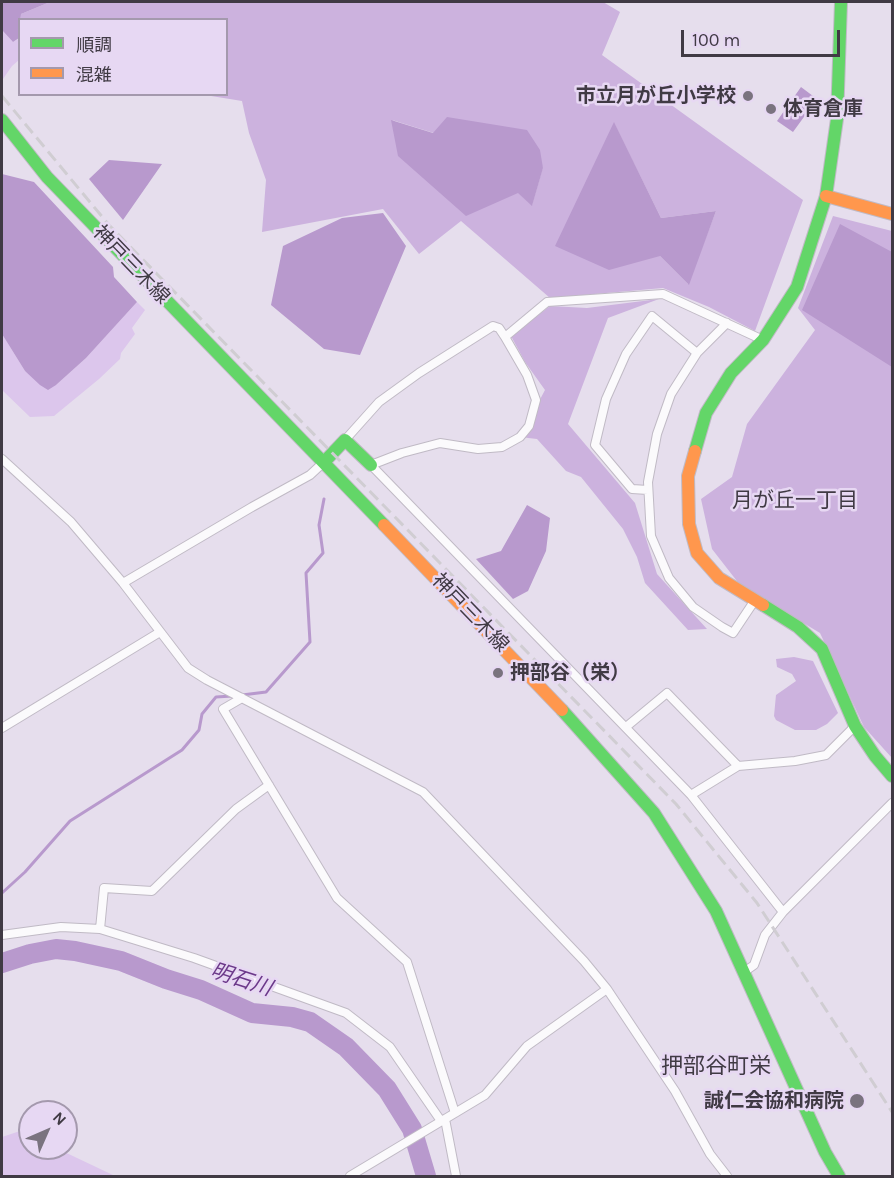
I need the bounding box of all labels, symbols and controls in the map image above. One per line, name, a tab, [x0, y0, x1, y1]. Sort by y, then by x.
legend	[18, 18, 228, 96]
scale bar	[684, 18, 843, 56]
text: 100 m	[692, 29, 740, 51]
text: 順調	[76, 34, 112, 56]
text: 混雑	[76, 64, 112, 86]
place label: 市立月が丘小学校	[576, 84, 736, 108]
marker: 市立月が丘小学校	[741, 89, 755, 103]
place label: 体育倉庫	[783, 97, 863, 121]
marker: 体育倉庫	[764, 102, 778, 116]
street label: 神戸三木線	[88, 221, 174, 309]
district label: 月が丘一丁目	[732, 488, 858, 514]
street label: 神戸三木線	[427, 569, 513, 657]
place label: 押部谷（栄）	[510, 661, 630, 685]
marker: 押部谷（栄）	[491, 666, 505, 680]
water label: 明石川	[207, 958, 275, 1002]
district label: 押部谷町栄	[661, 1054, 771, 1080]
place label: 誠仁会協和病院	[704, 1089, 844, 1113]
marker: 誠仁会協和病院	[848, 1092, 866, 1110]
north arrow	[18, 1100, 78, 1160]
text: N	[49, 1108, 70, 1129]

